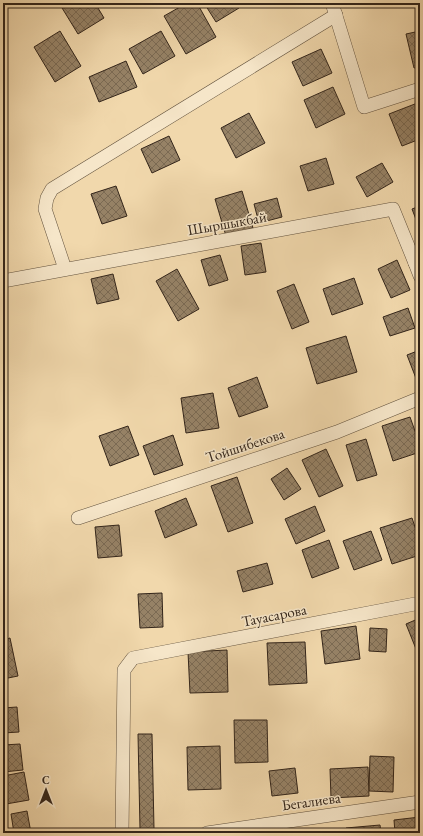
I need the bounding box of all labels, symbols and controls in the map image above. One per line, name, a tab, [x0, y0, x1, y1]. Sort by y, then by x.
street label: Шыршыкбай	[186, 207, 268, 239]
street label: Тойшибекова	[203, 423, 287, 467]
street label: Тауасарова	[240, 599, 308, 631]
north arrow	[26, 770, 66, 810]
text: С	[42, 773, 50, 787]
street label: Бегалиева	[280, 787, 342, 815]

